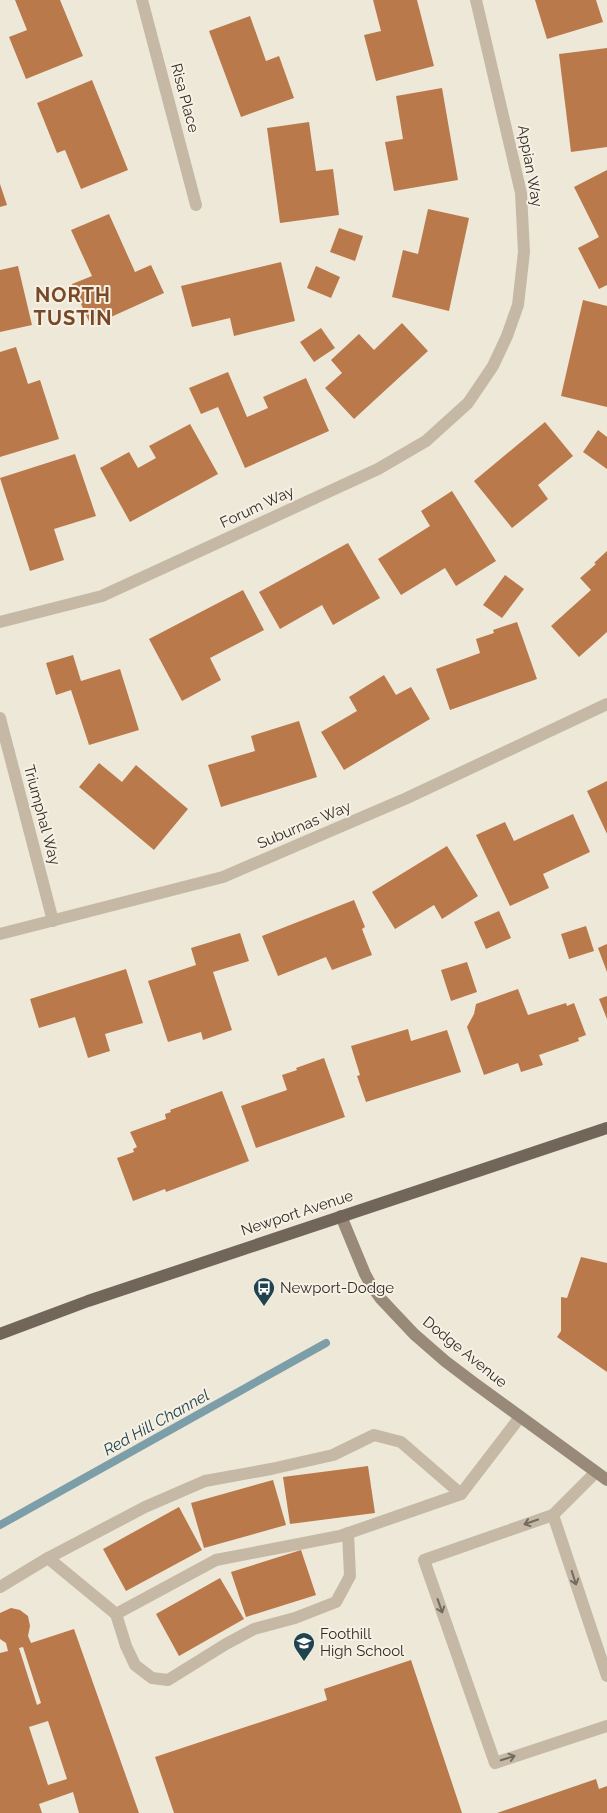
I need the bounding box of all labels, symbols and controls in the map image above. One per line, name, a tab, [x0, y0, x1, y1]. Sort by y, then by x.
street label: Risa Place	[167, 61, 203, 135]
street label: Appian Way	[514, 124, 546, 208]
district label: NORTH TUSTIN	[34, 283, 113, 330]
street label: Forum Way	[217, 482, 297, 532]
street label: Triumphal Way	[20, 763, 64, 867]
street label: Suburnas Way	[255, 797, 353, 853]
street label: Newport Avenue	[239, 1186, 355, 1240]
bus stop icon: Newport-Dodge	[252, 1276, 276, 1307]
place label: Newport-Dodge	[280, 1279, 394, 1297]
street label: Dodge Avenue	[419, 1313, 511, 1392]
water label: Red Hill Channel	[100, 1385, 213, 1459]
one-way arrow	[524, 1518, 539, 1527]
one-way arrow	[570, 1569, 579, 1585]
one-way arrow	[436, 1597, 445, 1613]
place label: Foothill High School	[320, 1625, 405, 1660]
school or university icon: Foothill High School	[292, 1631, 316, 1662]
one-way arrow	[499, 1753, 515, 1763]

